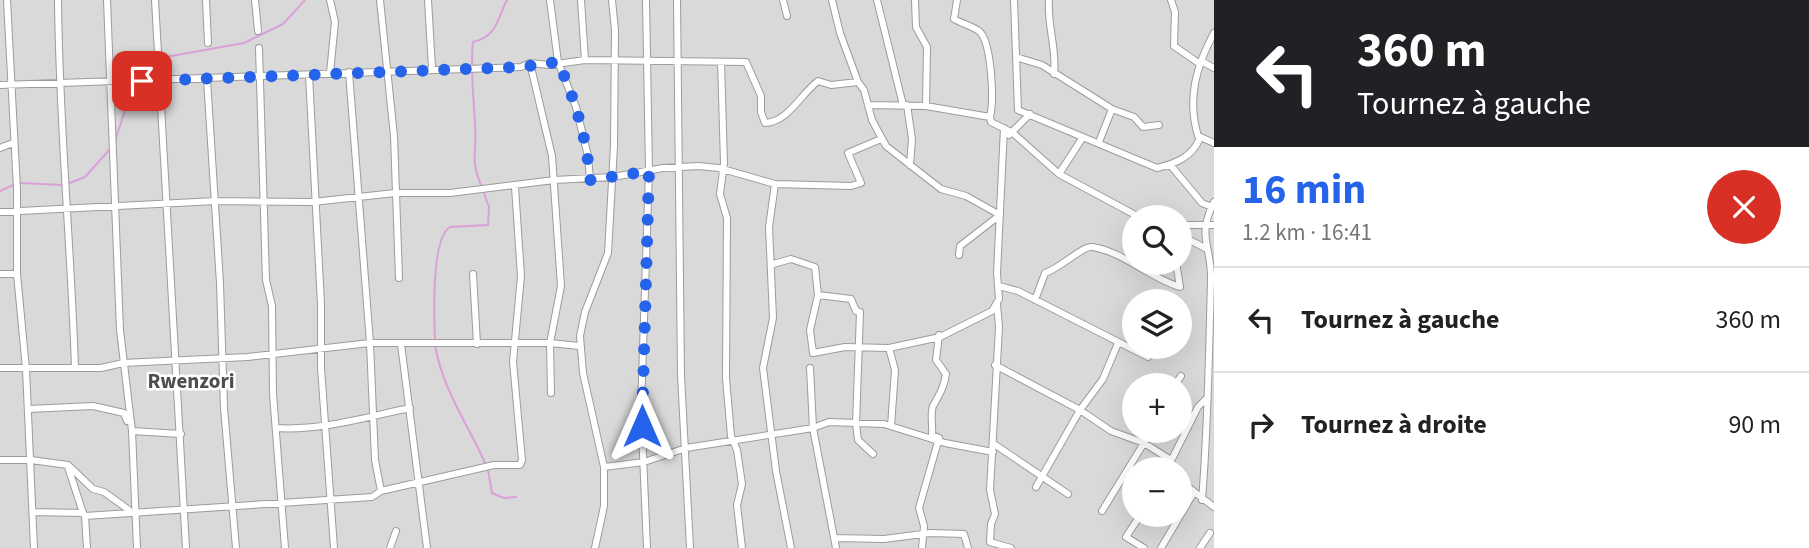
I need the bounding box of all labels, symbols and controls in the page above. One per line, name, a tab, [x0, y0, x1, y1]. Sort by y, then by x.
text: 360 m	[1357, 16, 1486, 86]
icon: left	[1242, 28, 1333, 119]
pin	[112, 51, 172, 111]
icon: arrive	[123, 62, 161, 100]
text: Tournez à gauche	[1357, 81, 1591, 127]
text: 16 min	[1242, 160, 1366, 220]
button: close	[1707, 170, 1781, 244]
map controls	[1122, 205, 1192, 527]
button: search	[1122, 205, 1192, 275]
text: 1.2 km · 16:41	[1242, 216, 1372, 249]
button: layers	[1122, 289, 1192, 359]
icon: left	[1242, 301, 1280, 339]
text: Tournez à gauche	[1301, 301, 1500, 338]
text: 360 m	[1715, 301, 1781, 338]
district label: Rwenzori	[147, 366, 235, 396]
button: +	[1122, 373, 1192, 443]
position arrow	[605, 389, 679, 463]
icon: right	[1242, 406, 1280, 444]
text: Tournez à droite	[1301, 406, 1487, 443]
text: 90 m	[1728, 406, 1781, 443]
button: −	[1122, 457, 1192, 527]

